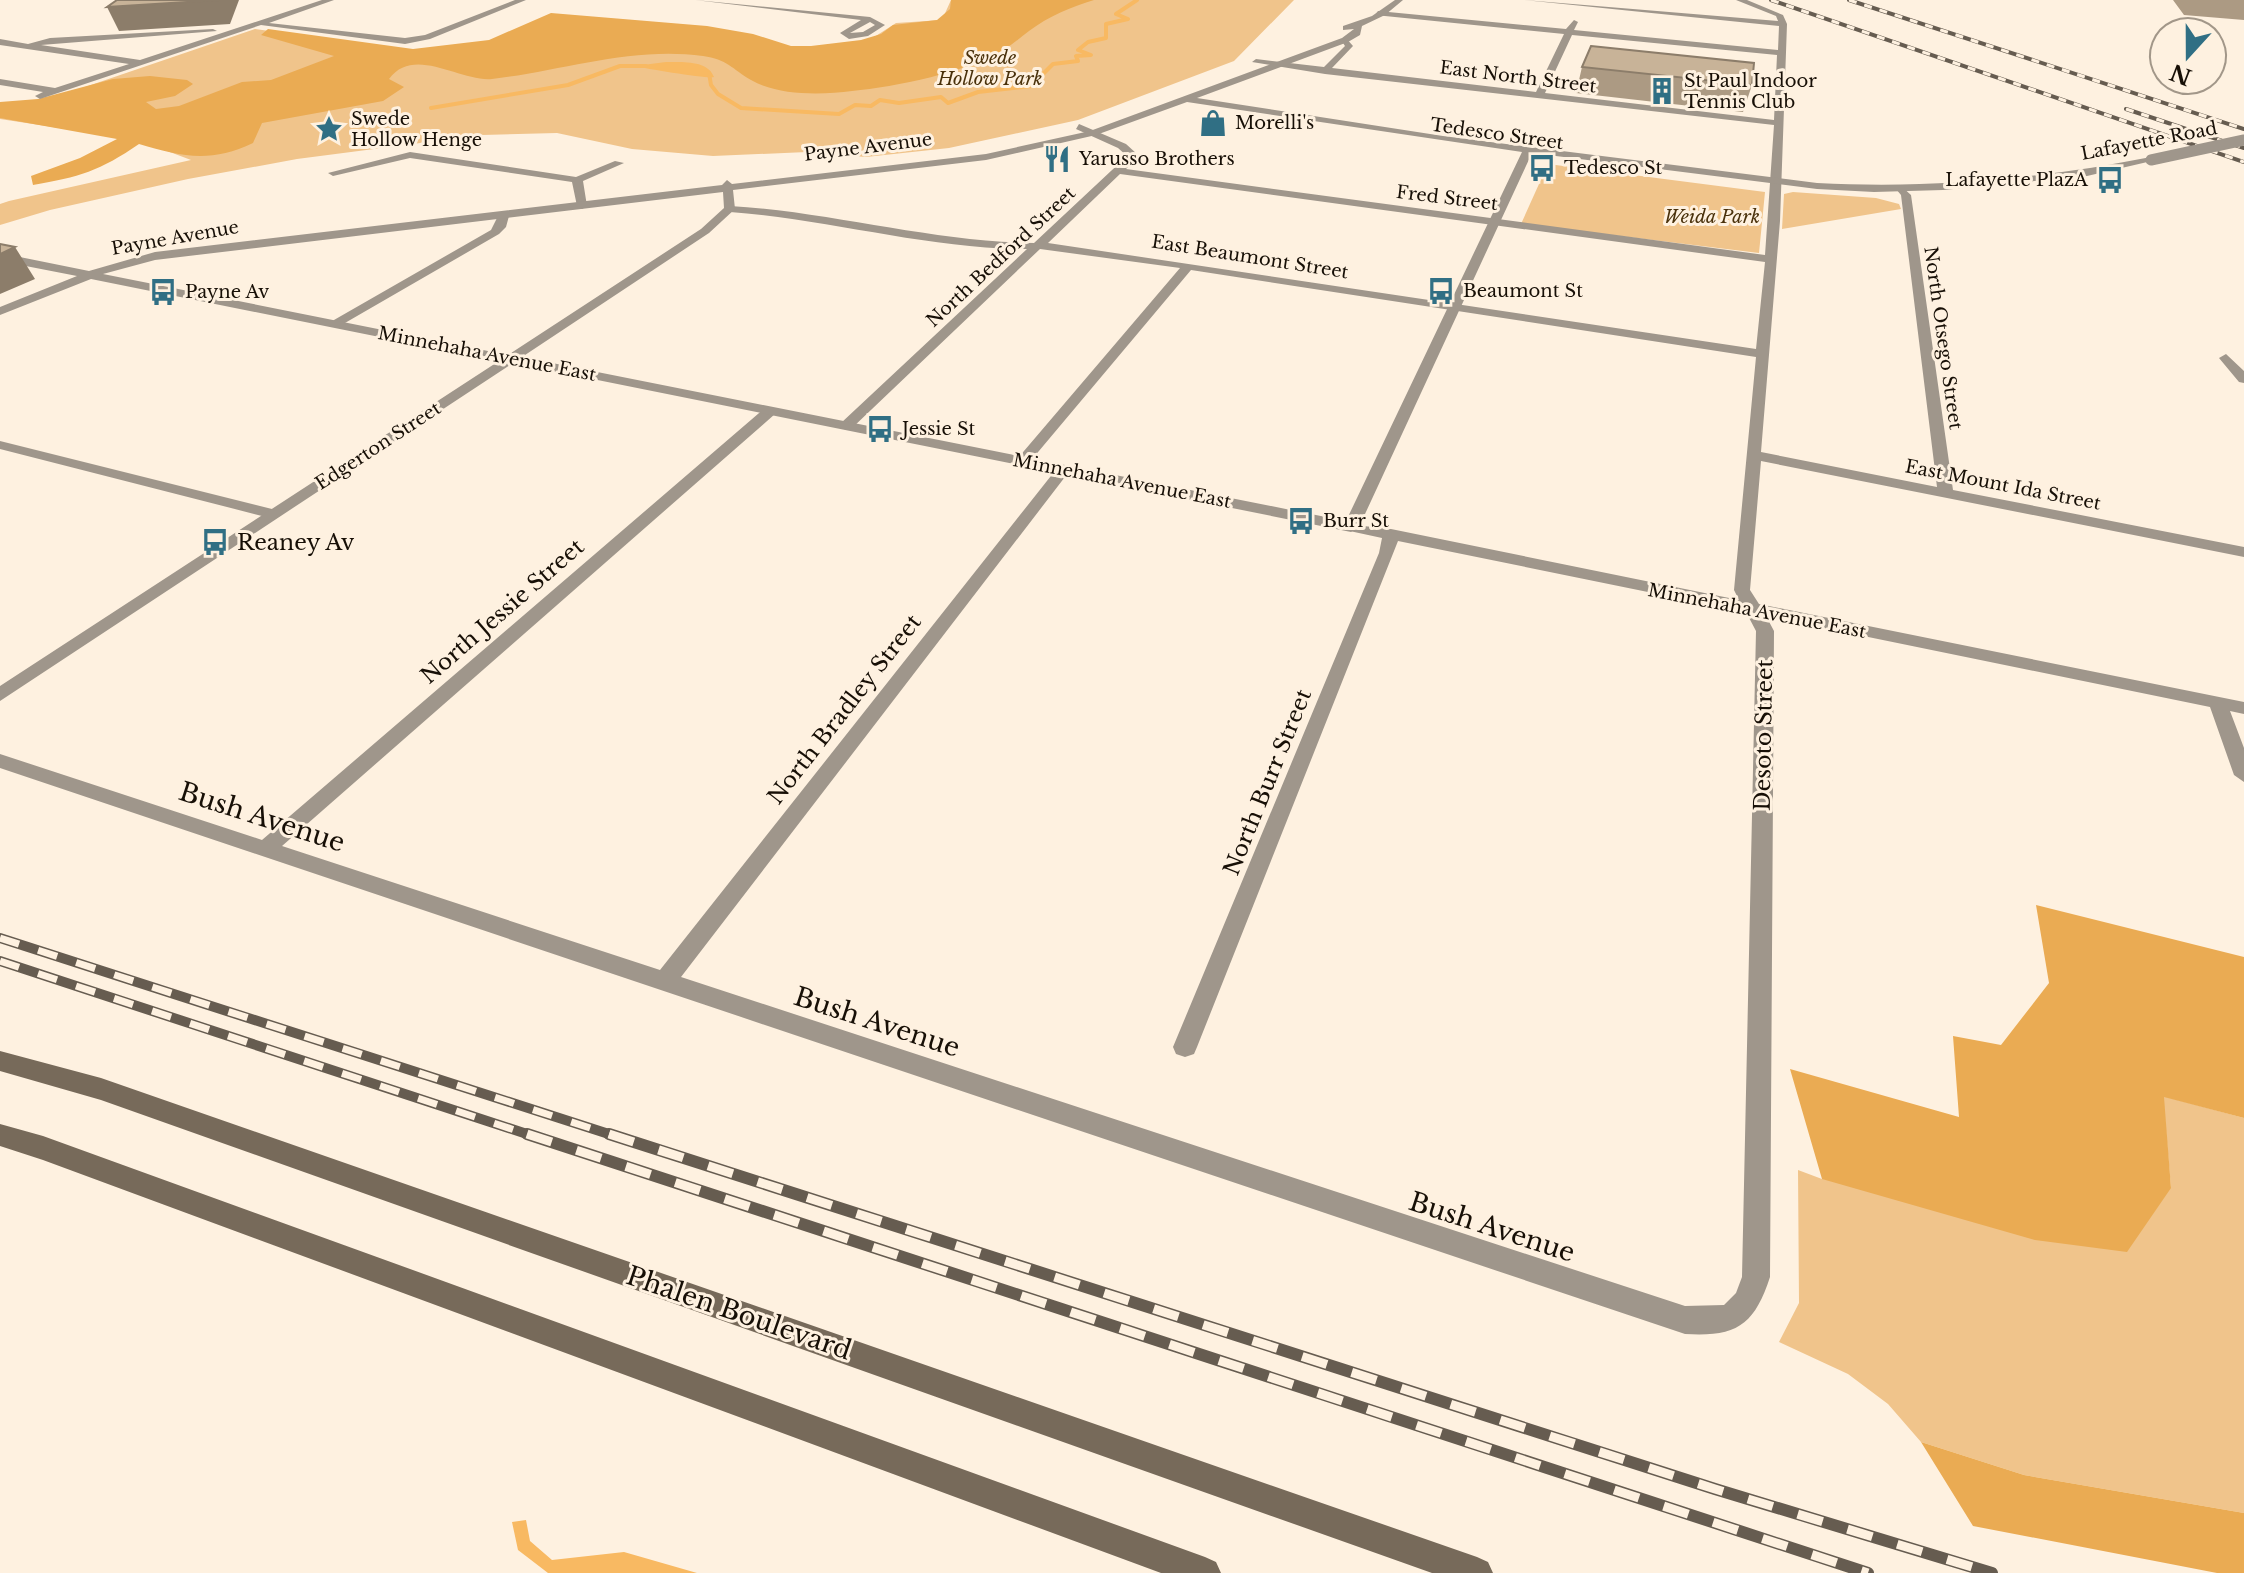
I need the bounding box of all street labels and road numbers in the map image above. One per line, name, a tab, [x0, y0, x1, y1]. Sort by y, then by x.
street label: East North Street	[1438, 56, 1598, 98]
street label: Tedesco Street	[1429, 114, 1565, 154]
street label: Lafayette Road	[2079, 117, 2219, 165]
street label: Payne Avenue	[803, 128, 933, 166]
street label: Fred Street	[1395, 181, 1499, 215]
street label: North Bedford Street	[922, 182, 1080, 332]
street label: Payne Avenue	[110, 216, 240, 260]
street label: East Beaumont Street	[1150, 231, 1350, 283]
street label: North Otsego Street	[1919, 245, 1967, 431]
street label: Minnehaha Avenue East	[376, 322, 598, 386]
street label: Edgerton Street	[311, 397, 445, 495]
street label: Minnehaha Avenue East	[1011, 449, 1233, 513]
street label: East Mount Ida Street	[1903, 455, 2103, 515]
street label: North Jessie Street	[415, 533, 590, 690]
street label: Minnehaha Avenue East	[1646, 579, 1868, 643]
street label: North Bradley Street	[762, 608, 927, 810]
street label: Desoto Street	[1749, 658, 1778, 811]
street label: North Burr Street	[1218, 685, 1317, 879]
street label: Bush Avenue	[175, 775, 349, 859]
street label: Bush Avenue	[790, 980, 964, 1064]
street label: Bush Avenue	[1405, 1185, 1579, 1269]
street label: Phalen Boulevard	[622, 1259, 856, 1367]

